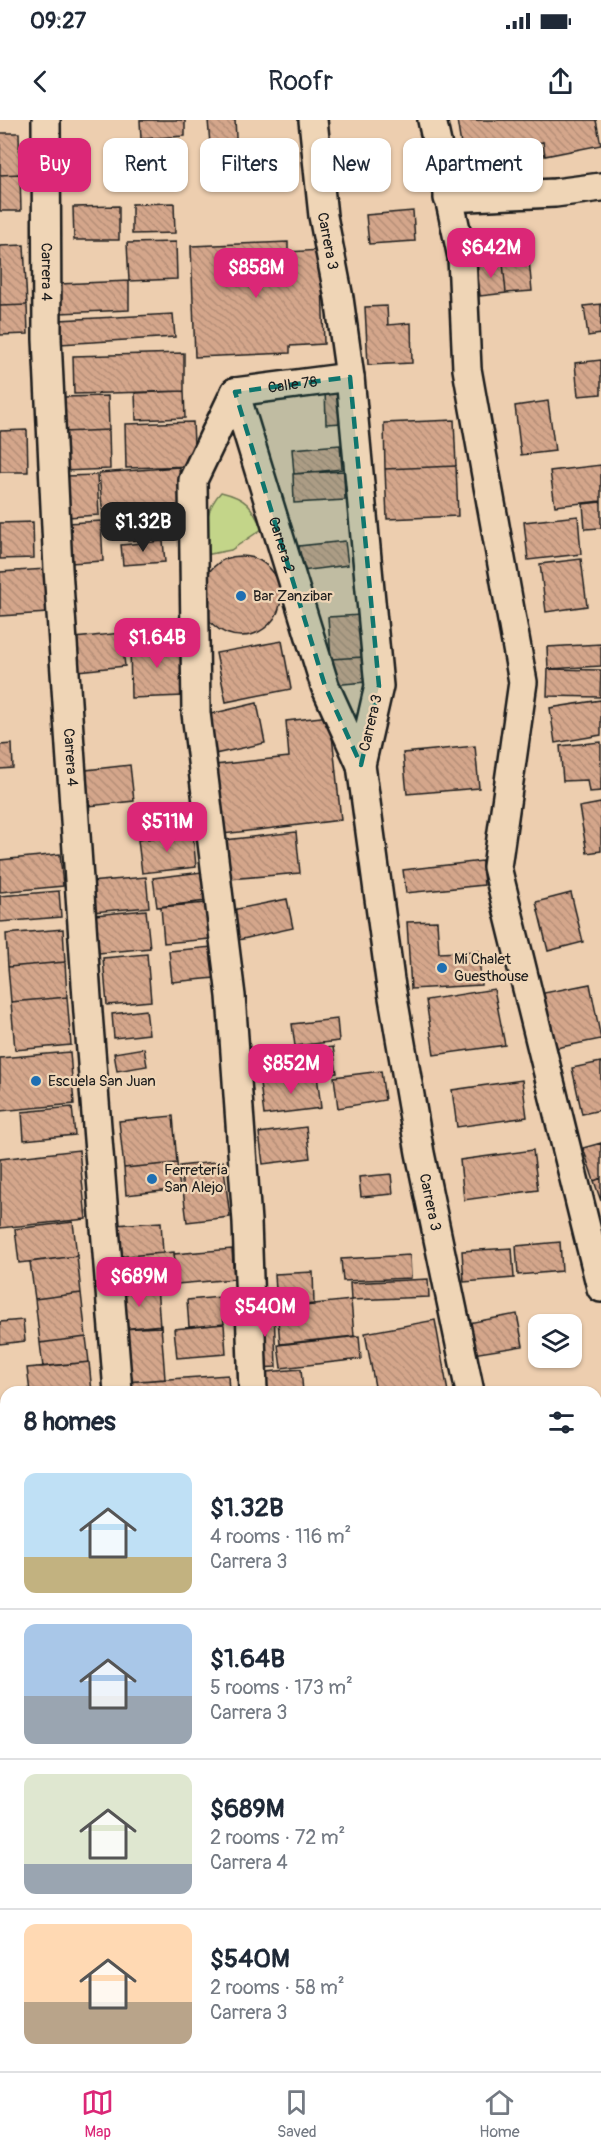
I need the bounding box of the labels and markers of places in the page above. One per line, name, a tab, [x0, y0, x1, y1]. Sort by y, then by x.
pin: $642M	[449, 228, 533, 279]
pin: $858M	[214, 248, 298, 299]
pin: $1.32B	[94, 502, 192, 553]
place label: Bar Zanzibar	[253, 587, 333, 606]
marker: Bar Zanzibar	[234, 589, 248, 603]
pin: $1.64B	[108, 618, 206, 669]
pin: $511M	[125, 802, 209, 853]
place label: Mi Chalet Guesthouse	[454, 950, 529, 986]
marker: Mi Chalet Guesthouse	[435, 961, 449, 975]
pin: $852M	[249, 1044, 333, 1095]
place label: Escuela San Juan	[48, 1072, 156, 1091]
marker: Escuela San Juan	[29, 1074, 43, 1088]
place label: Ferretería San Alejo	[164, 1161, 228, 1197]
marker: Ferretería San Alejo	[145, 1172, 159, 1186]
pin: $689M	[97, 1257, 181, 1308]
pin: $540M	[223, 1287, 307, 1338]

